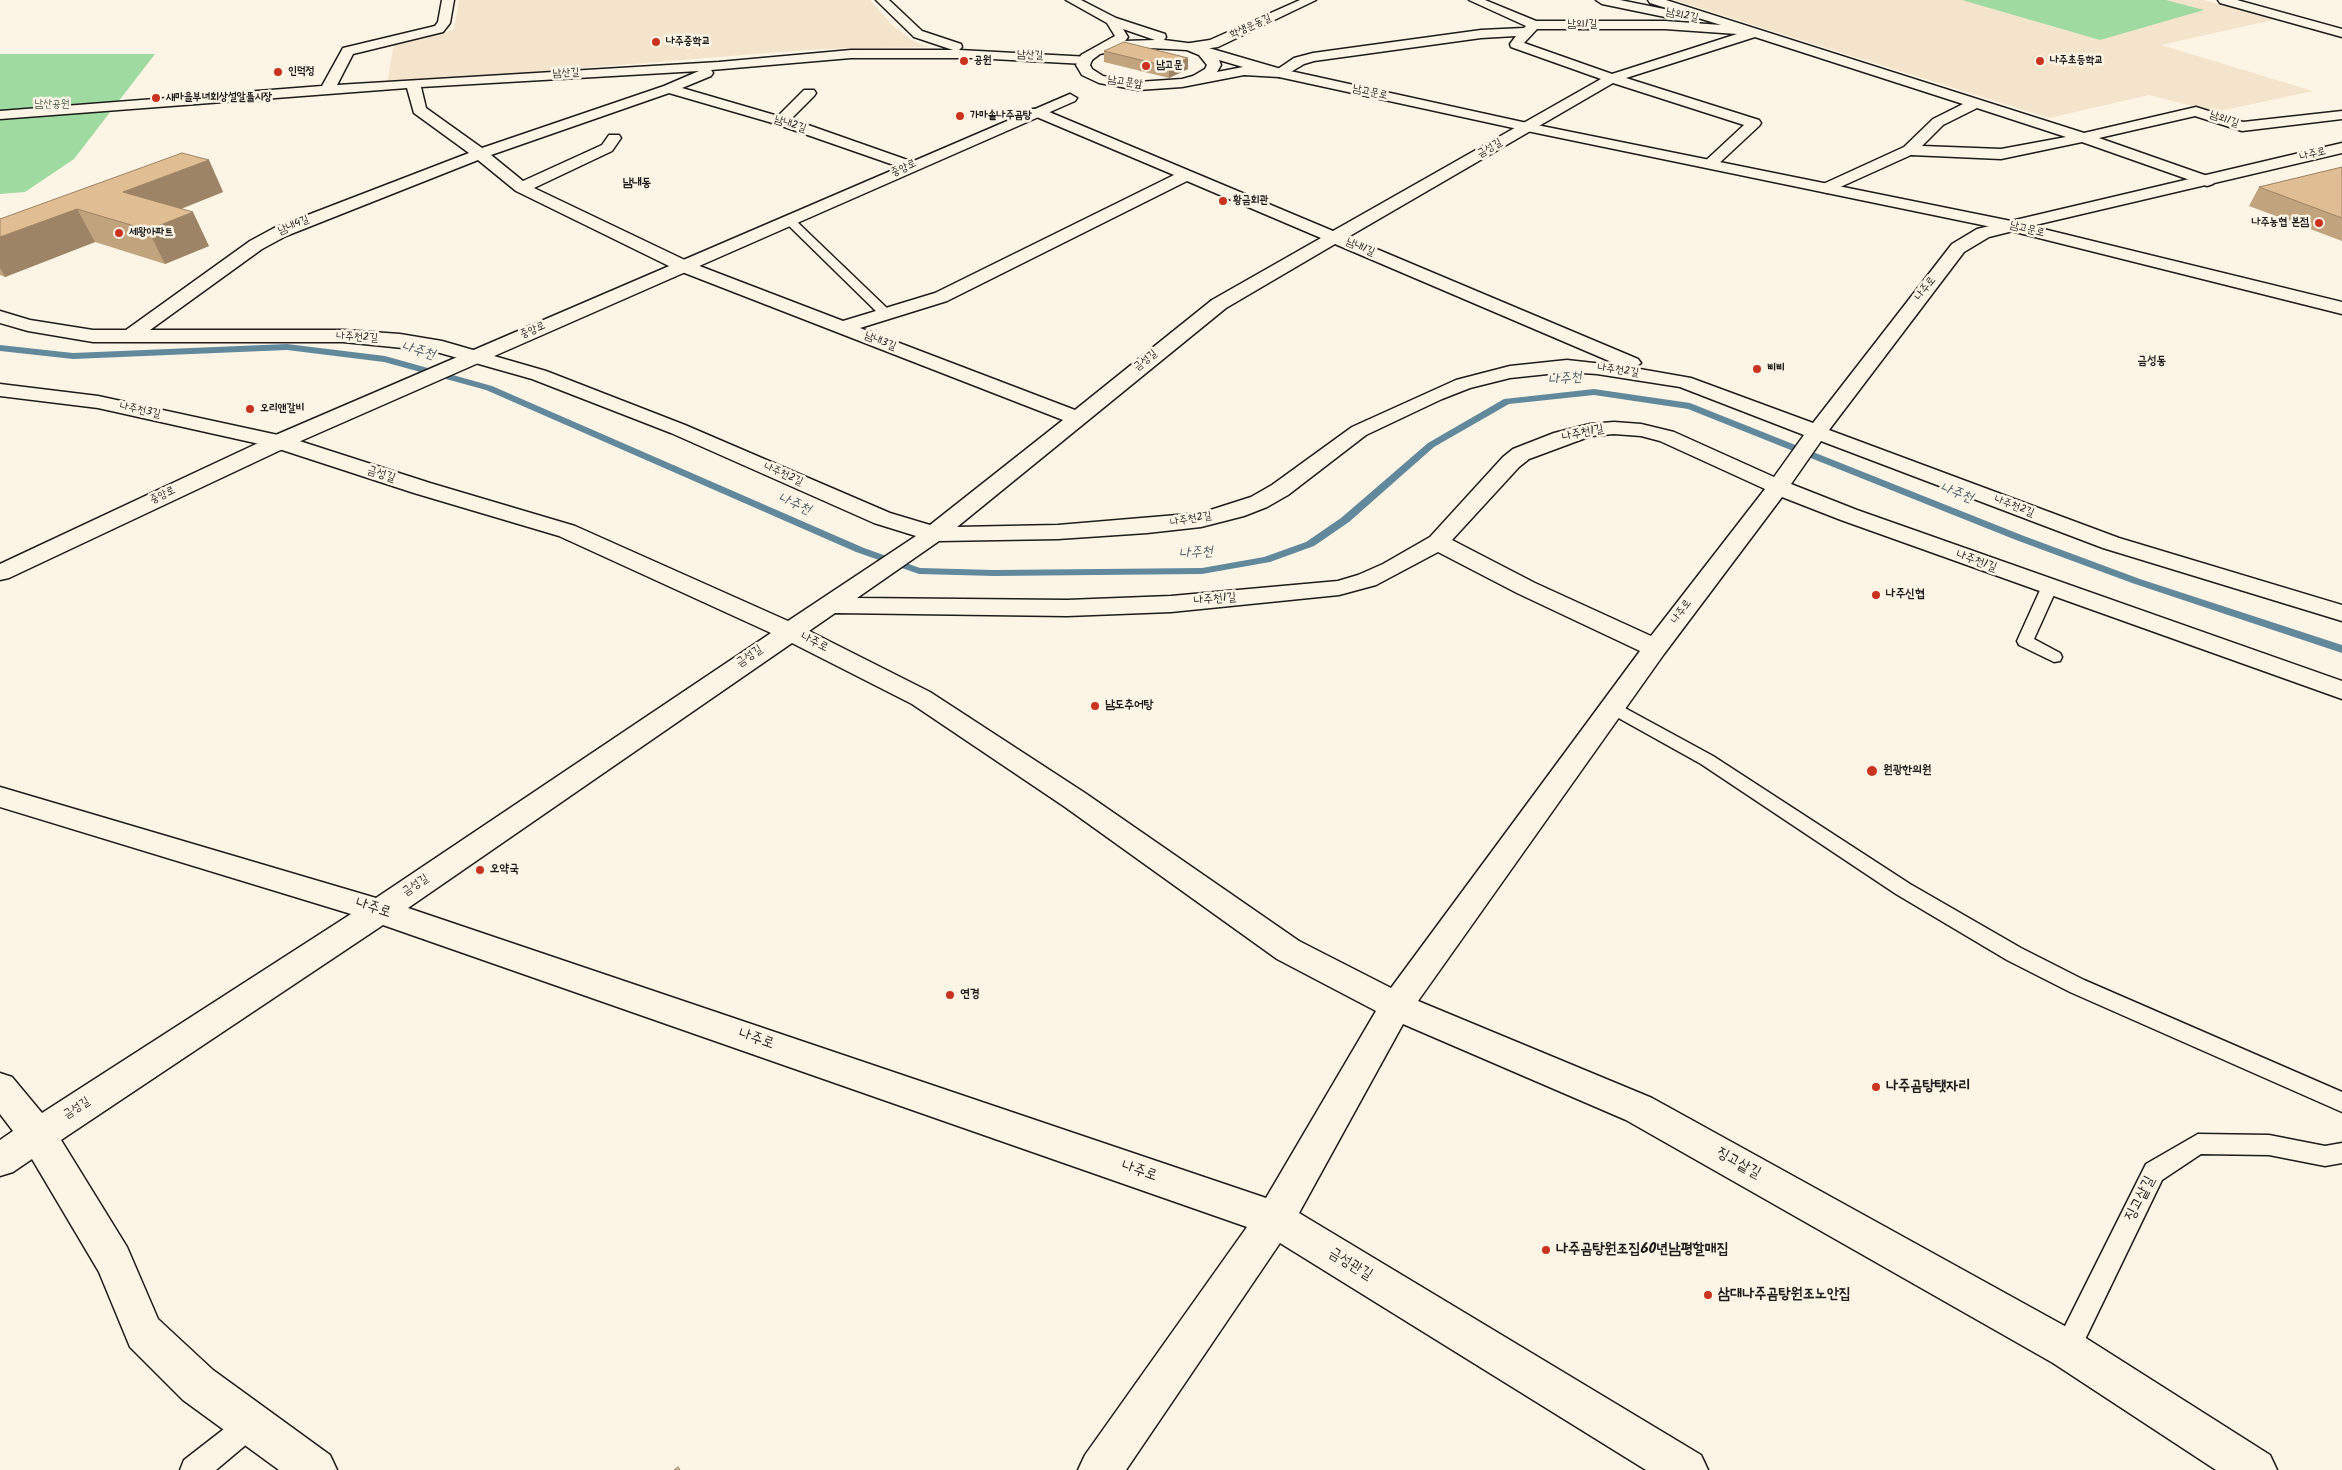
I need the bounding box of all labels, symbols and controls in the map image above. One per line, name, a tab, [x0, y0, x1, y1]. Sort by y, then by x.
street label: 남외2길	[1665, 6, 1699, 26]
street label: 학생운동길	[1228, 12, 1274, 42]
street label: 남외1길	[1567, 18, 1597, 32]
place label: 나주중학교	[666, 35, 710, 49]
marker: 나주중학교	[650, 36, 662, 48]
street label: 남산길	[1017, 49, 1043, 63]
place label: 공원	[974, 54, 992, 68]
place label: 나주초등학교	[2050, 54, 2103, 68]
marker: 공원	[958, 55, 970, 67]
marker: 나주초등학교	[2034, 55, 2046, 67]
place label: 남고문	[1156, 59, 1183, 73]
marker: 남고문	[1140, 60, 1152, 72]
place label: 인덕정	[288, 65, 315, 79]
marker: 인덕정	[272, 66, 284, 78]
street label: 남산길	[552, 67, 580, 81]
street label: 남고문앞	[1107, 74, 1143, 92]
street label: 남고문로	[1351, 83, 1389, 103]
place label: 새마을부녀회상설알뜰시장	[166, 91, 272, 105]
marker: 새마을부녀회상설알뜰시장	[150, 92, 162, 104]
park label: 남산공원	[34, 98, 70, 112]
place label: 가마솥나주곰탕	[970, 109, 1032, 123]
street label: 남외1길	[2208, 109, 2240, 131]
marker: 가마솥나주곰탕	[954, 110, 966, 122]
street label: 남내2길	[772, 114, 808, 136]
street label: 금성길	[1475, 137, 1505, 161]
street label: 나주로	[2299, 145, 2327, 165]
street label: 중앙로	[889, 158, 919, 180]
district label: 남내동	[623, 177, 651, 191]
place label: 황금회관	[1233, 194, 1268, 208]
marker: 황금회관	[1217, 195, 1229, 207]
street label: 남내4길	[276, 213, 312, 239]
place label: 나주농협 본점	[2252, 216, 2309, 230]
marker: 나주농협 본점	[2313, 217, 2325, 229]
street label: 남고문로	[2008, 219, 2046, 241]
place label: 세왕아파트	[129, 226, 173, 240]
marker: 세왕아파트	[113, 227, 125, 239]
street label: 남내1길	[1344, 236, 1376, 260]
street label: 나주로	[1913, 274, 1939, 304]
street label: 중앙로	[518, 320, 548, 342]
street label: 나주천2길	[336, 330, 378, 346]
street label: 남내3길	[862, 330, 898, 354]
water label: 나주천	[399, 339, 437, 365]
street label: 금성길	[1132, 348, 1160, 374]
district label: 금성동	[2138, 355, 2166, 369]
street label: 나주천2길	[1596, 362, 1640, 380]
place label: 삐삐	[1767, 362, 1785, 376]
marker: 삐삐	[1751, 363, 1763, 375]
water label: 나주천	[1547, 370, 1583, 390]
street label: 나주천3길	[118, 400, 162, 422]
place label: 오리앤갈비	[260, 402, 304, 416]
marker: 오리앤갈비	[244, 403, 256, 415]
street label: 나주천1길	[1561, 423, 1605, 445]
street label: 나주천2길	[761, 460, 805, 490]
street label: 금성길	[365, 464, 397, 486]
water label: 나주천	[1937, 480, 1975, 508]
street label: 중앙로	[148, 484, 178, 508]
water label: 나주천	[775, 490, 813, 520]
street label: 나주천2길	[1992, 493, 2036, 521]
street label: 나주천2길	[1169, 510, 1213, 530]
water label: 나주천	[1179, 544, 1213, 564]
street label: 나주천1길	[1954, 548, 1998, 576]
place label: 나주신협	[1886, 588, 1925, 602]
marker: 나주신협	[1870, 589, 1882, 601]
street label: 나주천1길	[1193, 591, 1237, 609]
street label: 나주로	[1669, 597, 1695, 627]
street label: 나주로	[798, 630, 830, 656]
street label: 금성길	[734, 643, 766, 671]
place label: 남도추어탕	[1105, 699, 1153, 713]
marker: 남도추어탕	[1089, 700, 1101, 712]
marker: 원광한의원	[1865, 764, 1879, 778]
place label: 원광한의원	[1883, 764, 1931, 778]
place label: 오약국	[490, 863, 519, 877]
marker: 오약국	[474, 864, 486, 876]
street label: 금성길	[400, 872, 432, 900]
street label: 나주로	[353, 895, 393, 923]
place label: 연경	[960, 988, 979, 1002]
marker: 연경	[944, 989, 956, 1001]
street label: 나주로	[736, 1026, 776, 1054]
place label: 나주곰탕탯자리	[1886, 1078, 1970, 1096]
marker: 나주곰탕탯자리	[1870, 1081, 1882, 1093]
street label: 금성길	[61, 1095, 93, 1123]
street label: 징고샅길	[1713, 1144, 1763, 1184]
street label: 나주로	[1119, 1158, 1159, 1186]
street label: 징고샅길	[2122, 1173, 2160, 1225]
place label: 나주곰탕원조집60년남평할매집	[1556, 1241, 1729, 1259]
marker: 나주곰탕원조집60년남평할매집	[1540, 1244, 1552, 1256]
street label: 금성관길	[1325, 1245, 1375, 1285]
place label: 삼대나주곰탕원조노안집	[1718, 1286, 1851, 1304]
marker: 삼대나주곰탕원조노안집	[1702, 1289, 1714, 1301]

